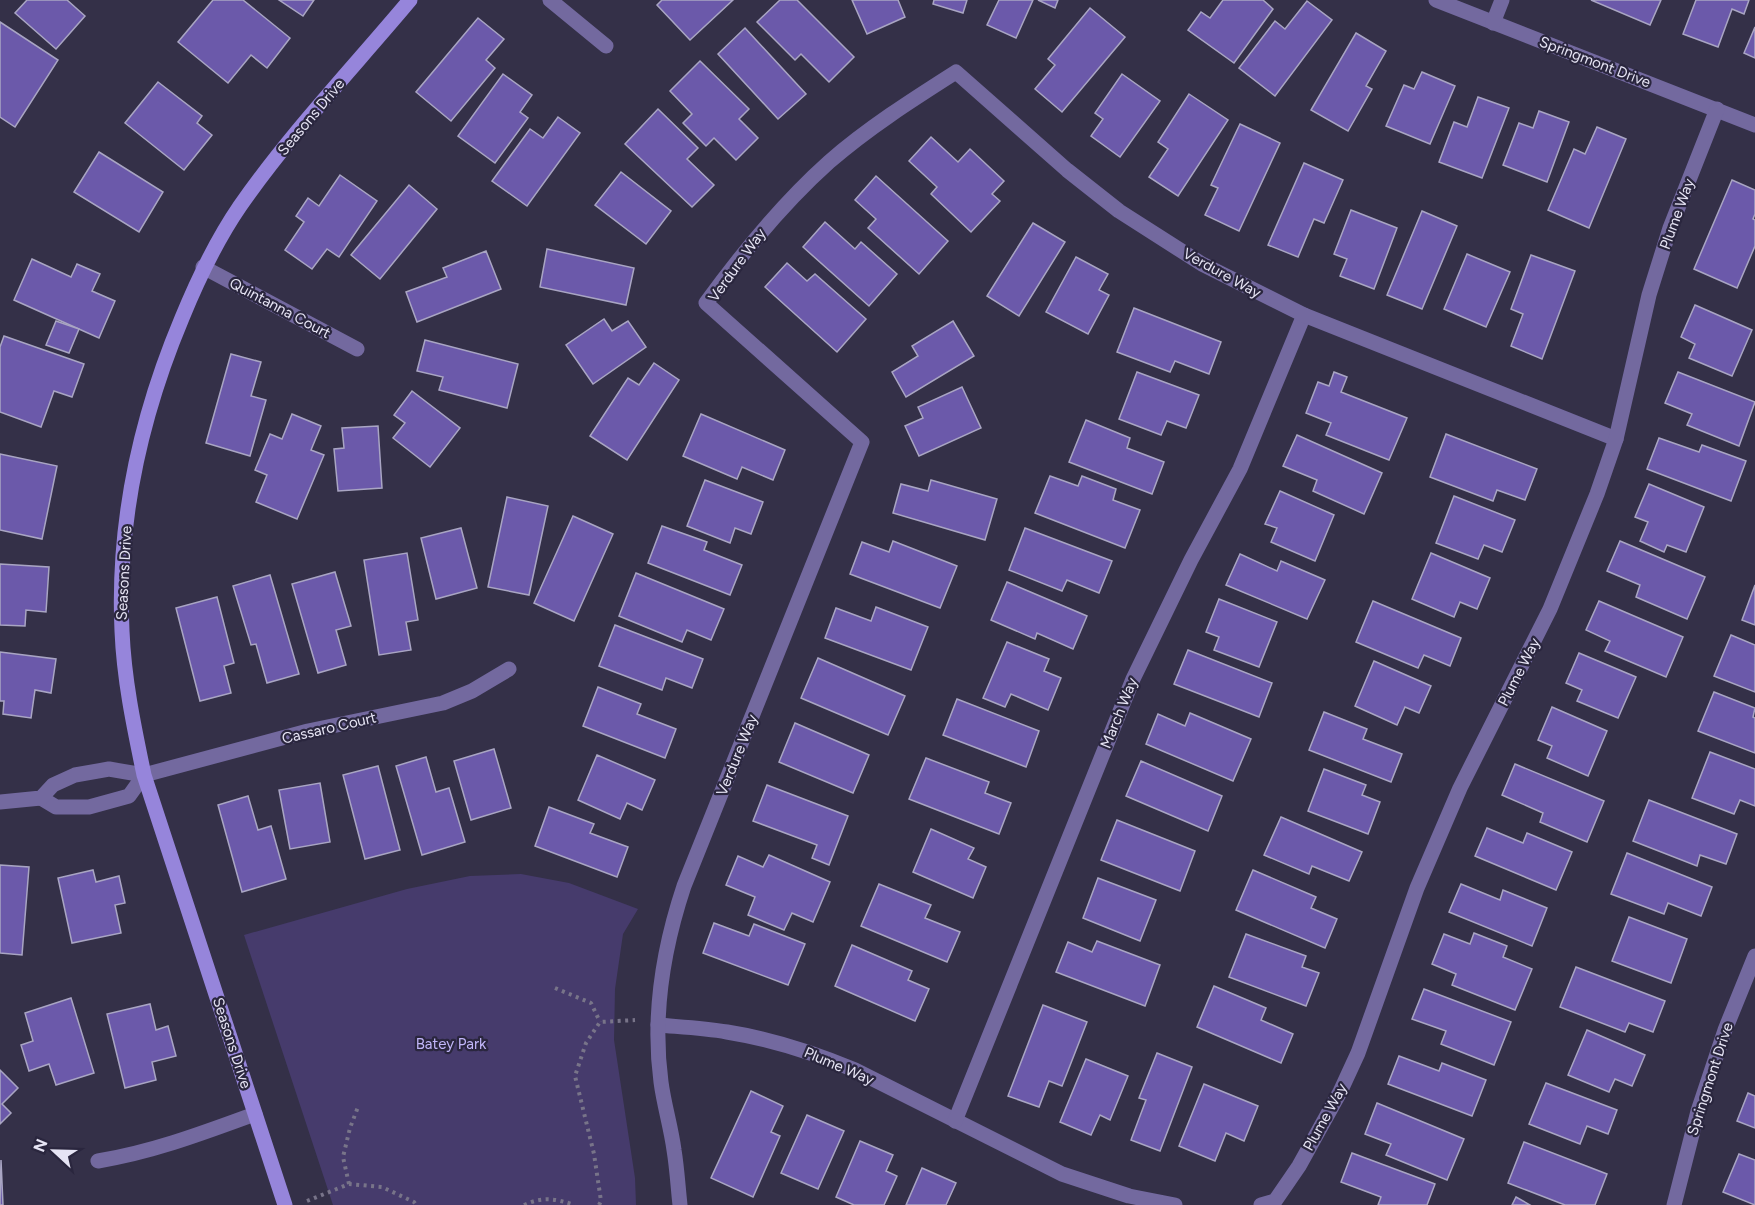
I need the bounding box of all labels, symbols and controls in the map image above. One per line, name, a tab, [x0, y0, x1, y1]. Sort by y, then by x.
street label: Springmont Drive	[1537, 33, 1653, 91]
street label: Seasons Drive	[274, 75, 348, 159]
street label: Plume Way	[1656, 176, 1698, 252]
street label: Verdure Way	[704, 225, 770, 305]
street label: Verdure Way	[1180, 244, 1264, 302]
street label: Quintanna Court	[226, 274, 334, 342]
street label: Seasons Drive	[113, 525, 135, 621]
street label: Plume Way	[1494, 635, 1544, 709]
street label: March Way	[1097, 675, 1141, 751]
street label: Cassaro Court	[280, 708, 378, 748]
street label: Verdure Way	[712, 711, 762, 798]
street label: Seasons Drive	[209, 995, 255, 1091]
street label: Springmont Drive	[1683, 1020, 1737, 1138]
park label: Batey Park	[416, 1035, 487, 1053]
street label: Plume Way	[801, 1043, 877, 1089]
street label: Plume Way	[1299, 1080, 1351, 1154]
north arrow	[24, 1121, 84, 1181]
text: N	[29, 1136, 52, 1155]

